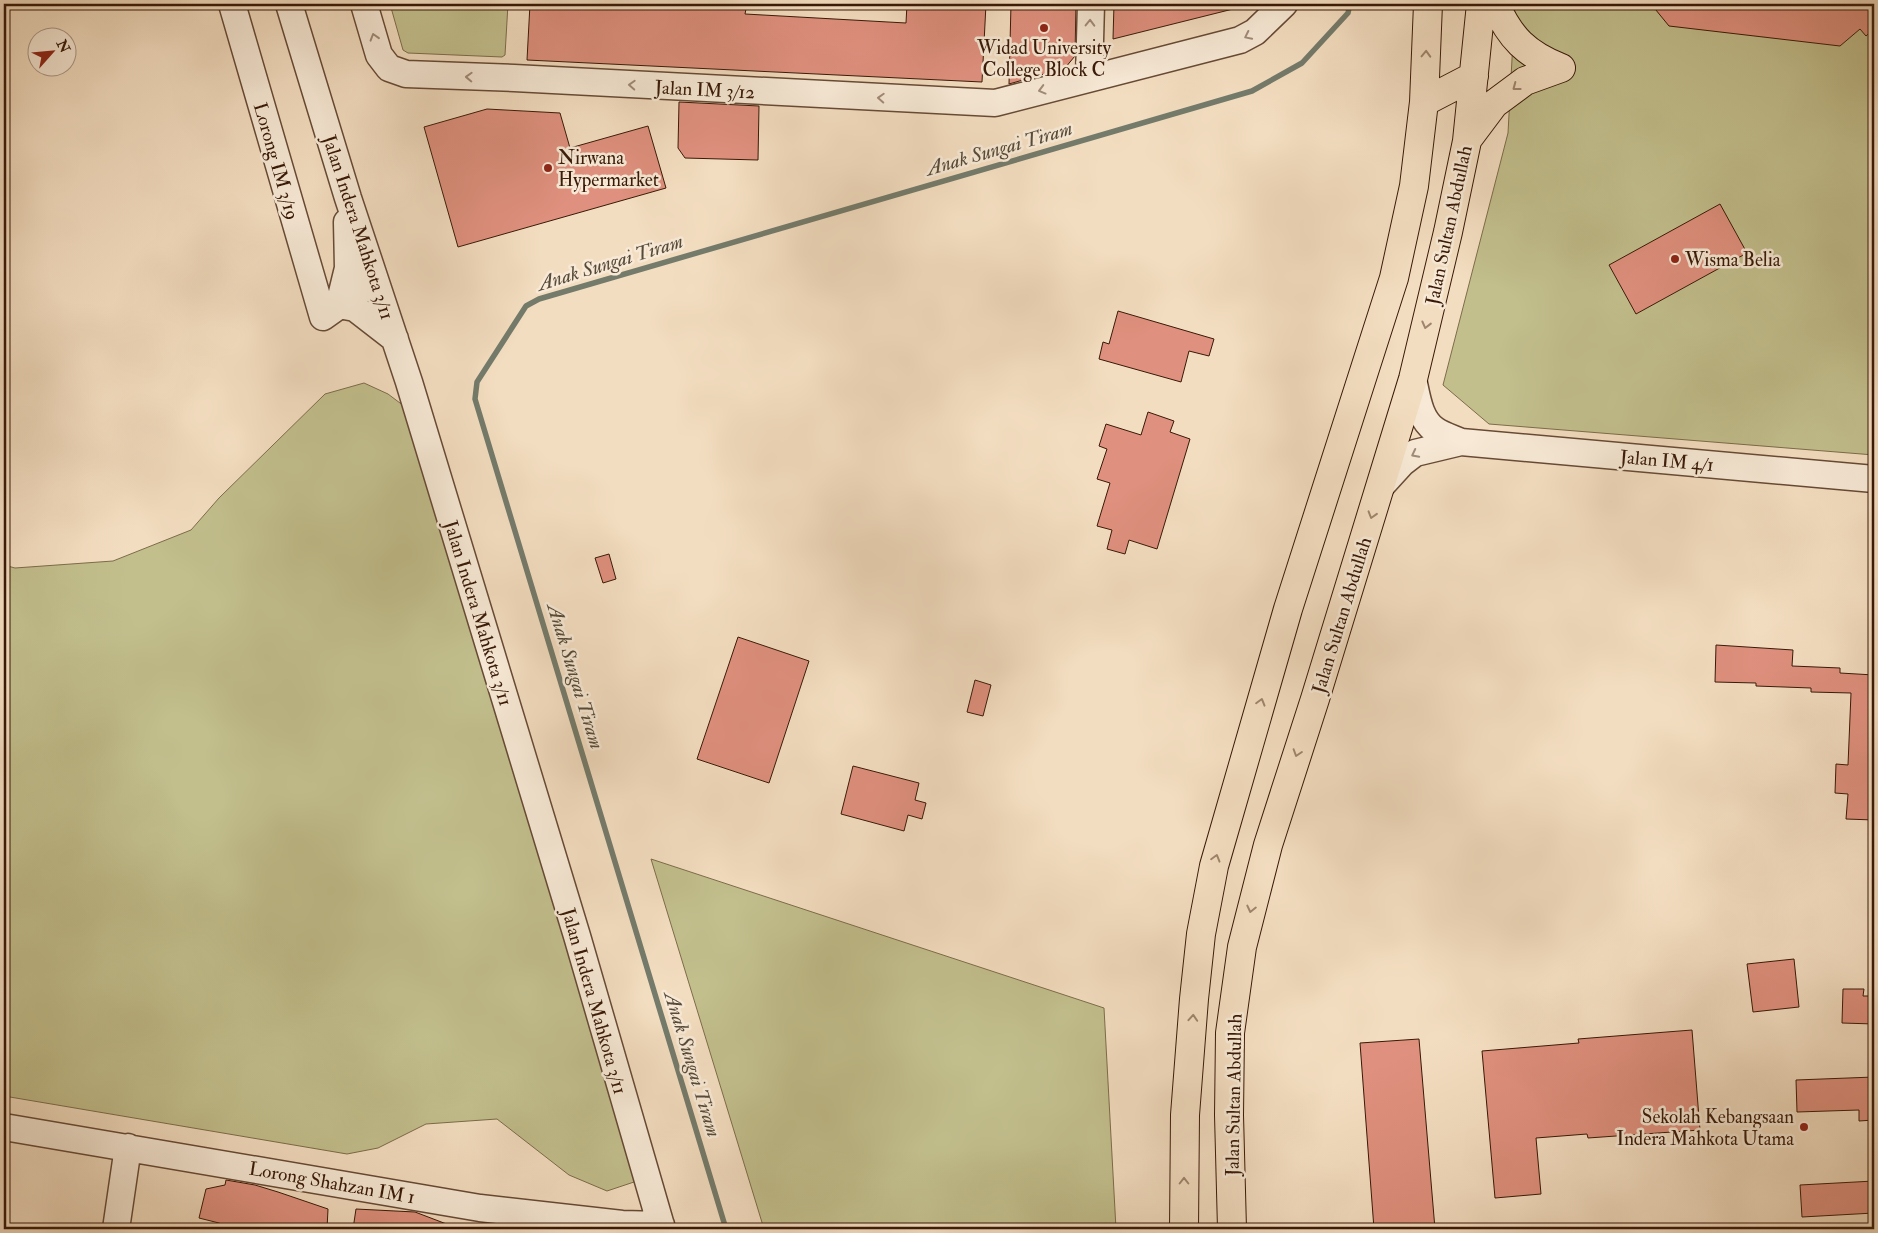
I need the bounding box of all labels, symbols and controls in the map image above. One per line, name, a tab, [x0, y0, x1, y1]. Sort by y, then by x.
one-way arrow	[1085, 19, 1096, 27]
marker: Widad University College Block C	[1038, 22, 1050, 34]
north arrow	[28, 28, 78, 78]
one-way arrow	[1244, 30, 1253, 40]
one-way arrow	[369, 34, 379, 42]
text: N	[52, 36, 74, 56]
place label: Widad University College Block C	[976, 36, 1112, 82]
one-way arrow	[1420, 49, 1431, 57]
one-way arrow	[465, 71, 473, 82]
street label: Jalan IM 3/12	[653, 75, 756, 105]
one-way arrow	[627, 79, 635, 90]
one-way arrow	[1513, 82, 1522, 90]
one-way arrow	[1038, 84, 1046, 95]
one-way arrow	[877, 92, 885, 103]
street label: Lorong IM 3/19	[248, 100, 304, 223]
water label: Anak Sungai Tiram	[921, 116, 1075, 182]
street label: Jalan Indera Mahkota 3/11	[317, 131, 399, 323]
street label: Jalan Sultan Abdullah	[1420, 143, 1478, 308]
place label: Nirwana Hypermarket	[558, 146, 659, 193]
marker: Nirwana Hypermarket	[542, 162, 554, 174]
water label: Anak Sungai Tiram	[532, 228, 686, 297]
place label: Wisma Belia	[1684, 248, 1781, 272]
marker: Wisma Belia	[1669, 253, 1681, 265]
one-way arrow	[1421, 320, 1432, 329]
street label: Jalan IM 4/1	[1618, 445, 1715, 477]
one-way arrow	[1412, 448, 1421, 458]
one-way arrow	[1367, 510, 1377, 518]
street label: Jalan Indera Mahkota 3/11	[438, 517, 518, 709]
street label: Jalan Sultan Abdullah	[1306, 534, 1377, 697]
water label: Anak Sungai Tiram	[541, 598, 610, 752]
one-way arrow	[1256, 698, 1266, 706]
one-way arrow	[1293, 749, 1303, 757]
one-way arrow	[1211, 854, 1221, 862]
street label: Jalan Indera Mahkota 3/11	[556, 904, 632, 1097]
one-way arrow	[1246, 905, 1257, 914]
water label: Anak Sungai Tiram	[658, 986, 727, 1140]
one-way arrow	[1187, 1014, 1198, 1022]
street label: Jalan Sultan Abdullah	[1221, 1014, 1247, 1177]
place label: Sekolah Kebangsaan Indera Mahkota Utama	[1616, 1105, 1794, 1151]
marker: Sekolah Kebangsaan Indera Mahkota Utama	[1798, 1121, 1810, 1133]
street label: Lorong Shahzan IM 1	[247, 1157, 417, 1209]
one-way arrow	[1179, 1176, 1189, 1184]

